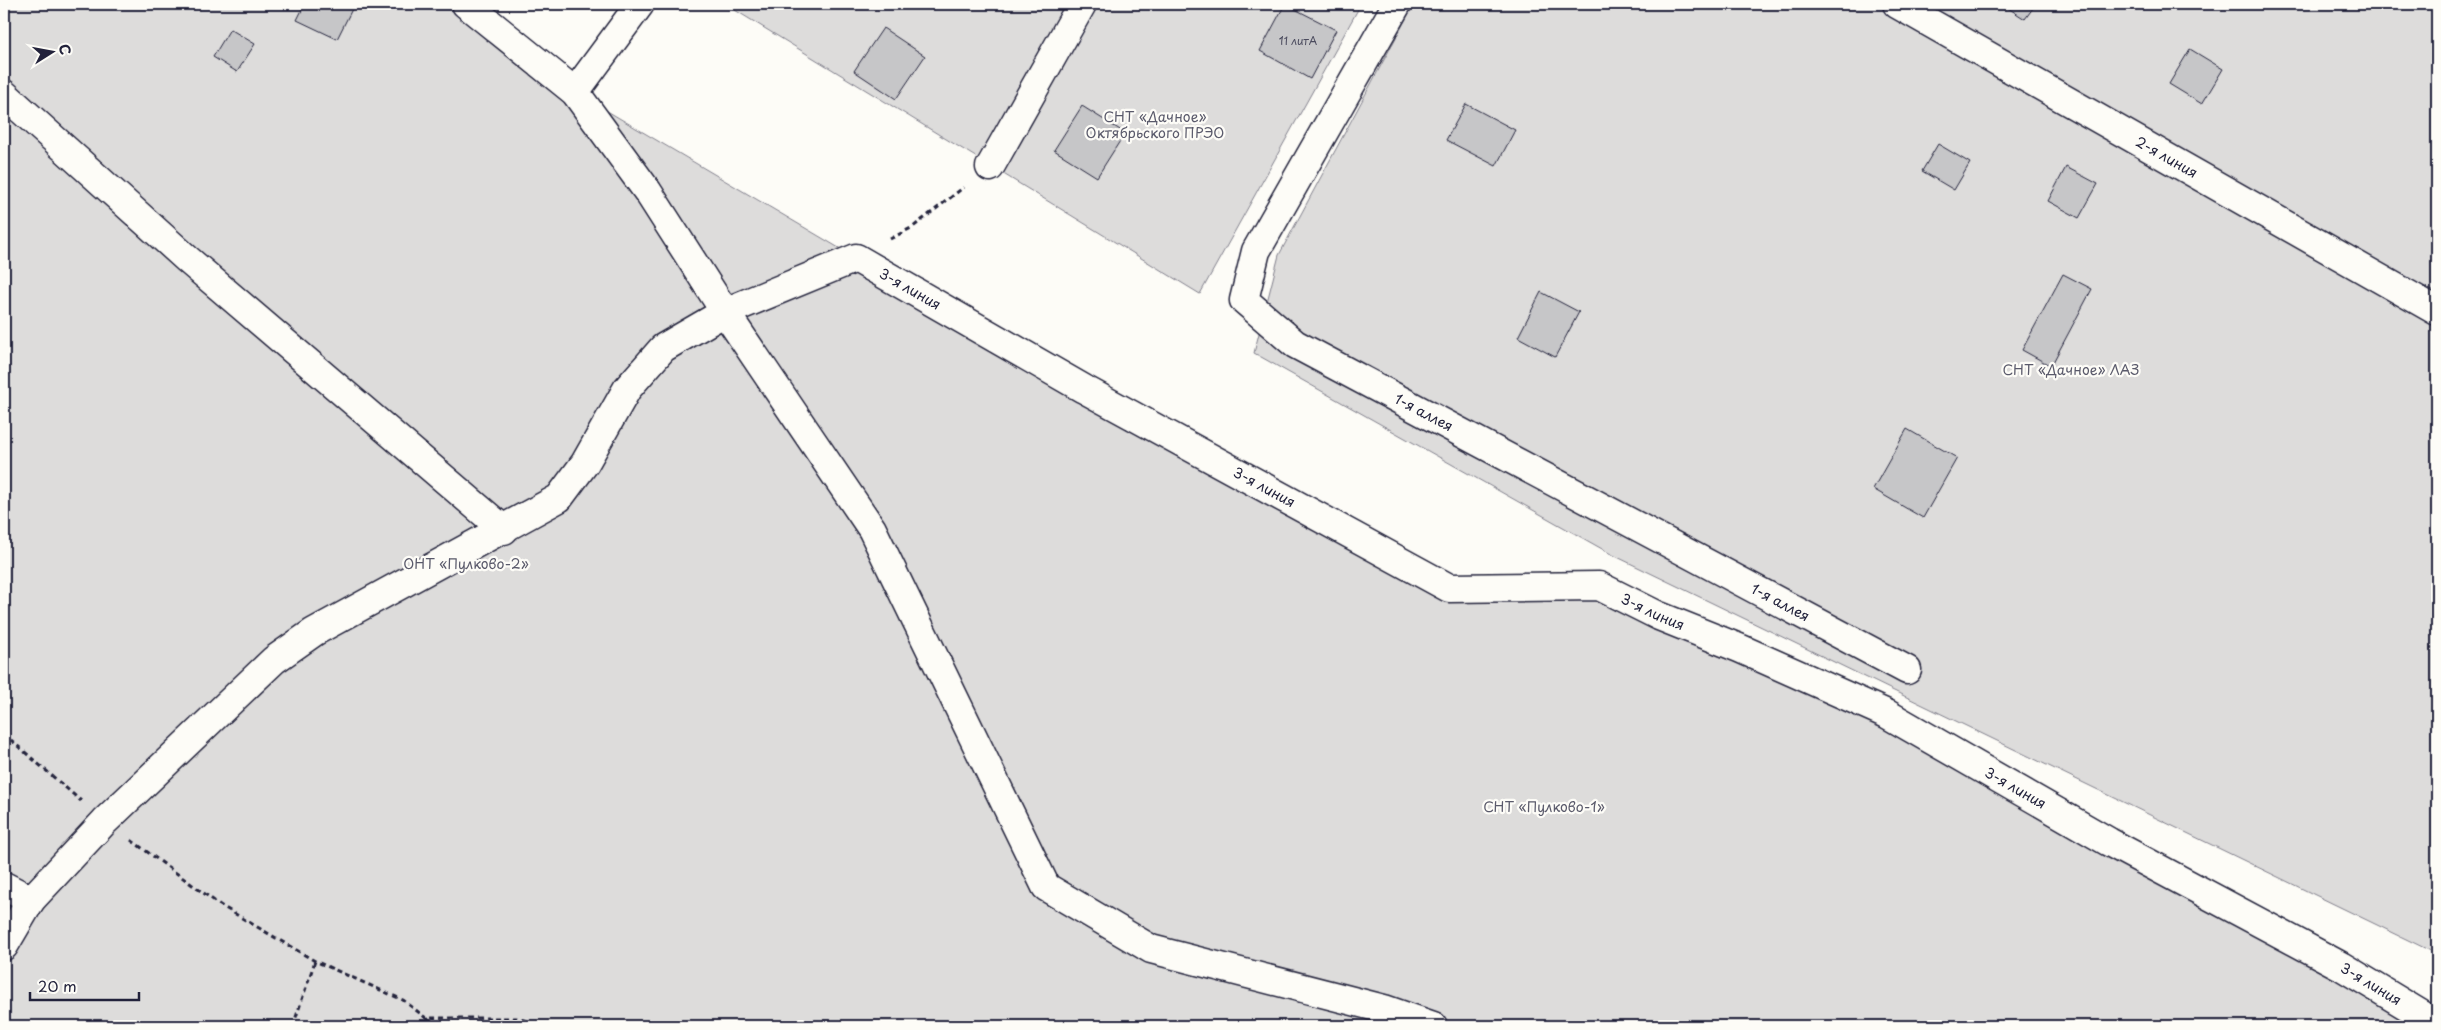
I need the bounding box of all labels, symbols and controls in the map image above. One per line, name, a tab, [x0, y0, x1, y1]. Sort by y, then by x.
north arrow	[28, 28, 78, 78]
house number: 11 литА	[1279, 32, 1318, 49]
text: С	[54, 42, 77, 57]
park label: СНТ «Дачное» Октябрьского ПРЭО	[1086, 106, 1224, 143]
street label: 2-я линия	[2132, 131, 2202, 183]
street label: 3-я линия	[876, 263, 945, 315]
park label: СНТ «Дачное» ЛАЗ	[2003, 359, 2139, 380]
street label: 1-я аллея	[1391, 388, 1457, 436]
street label: 3-я линия	[1230, 461, 1299, 512]
park label: ОНТ «Пулково-2»	[403, 553, 529, 574]
street label: 1-я аллея	[1747, 578, 1814, 626]
street label: 3-я линия	[1617, 588, 1688, 635]
street label: 3-я линия	[1981, 762, 2050, 814]
park label: СНТ «Пулково-1»	[1483, 796, 1605, 817]
street label: 3-я линия	[2337, 957, 2406, 1010]
scale bar	[30, 970, 139, 1002]
text: 20 m	[38, 974, 77, 997]

